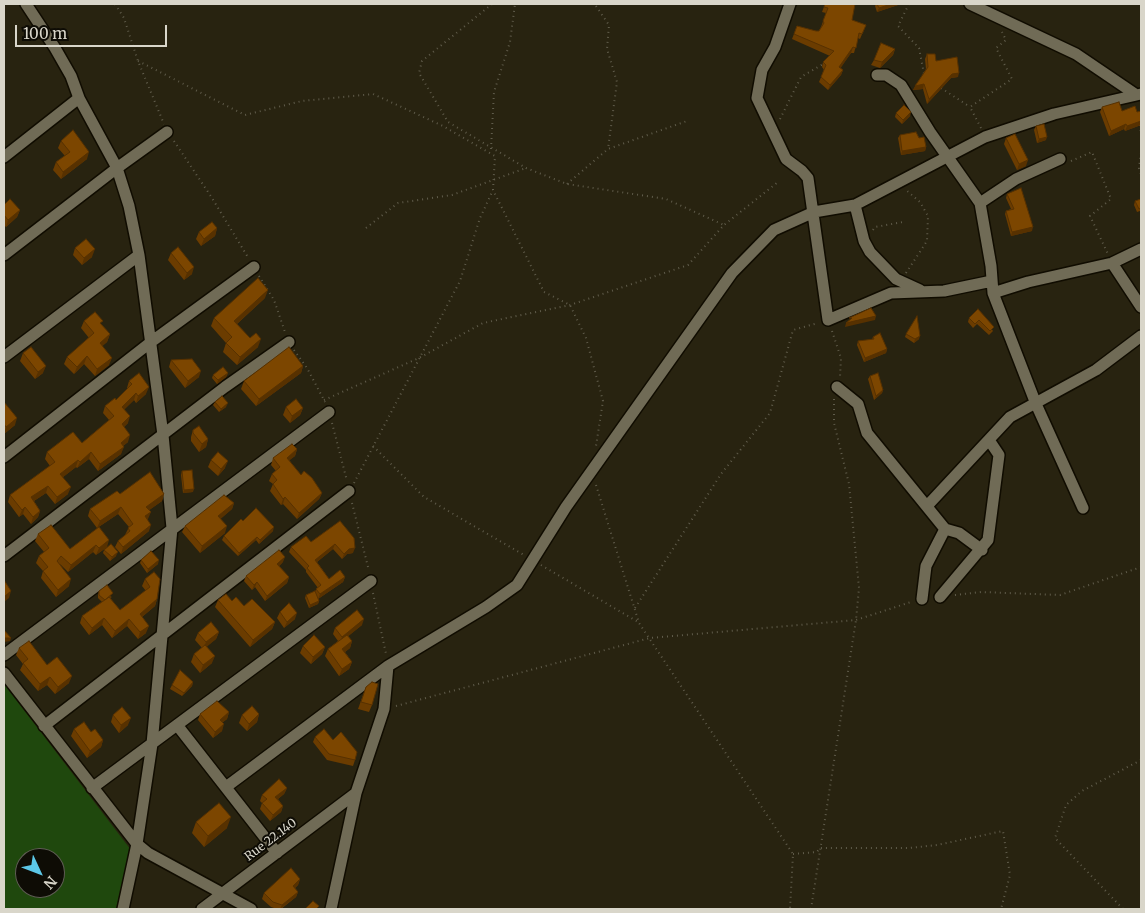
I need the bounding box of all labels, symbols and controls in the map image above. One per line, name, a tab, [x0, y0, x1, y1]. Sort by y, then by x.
scale bar	[18, 15, 170, 47]
text: 100 m	[23, 24, 67, 43]
street label: Rue 22.140	[242, 816, 300, 864]
north arrow	[15, 848, 65, 898]
text: N	[40, 872, 61, 893]

